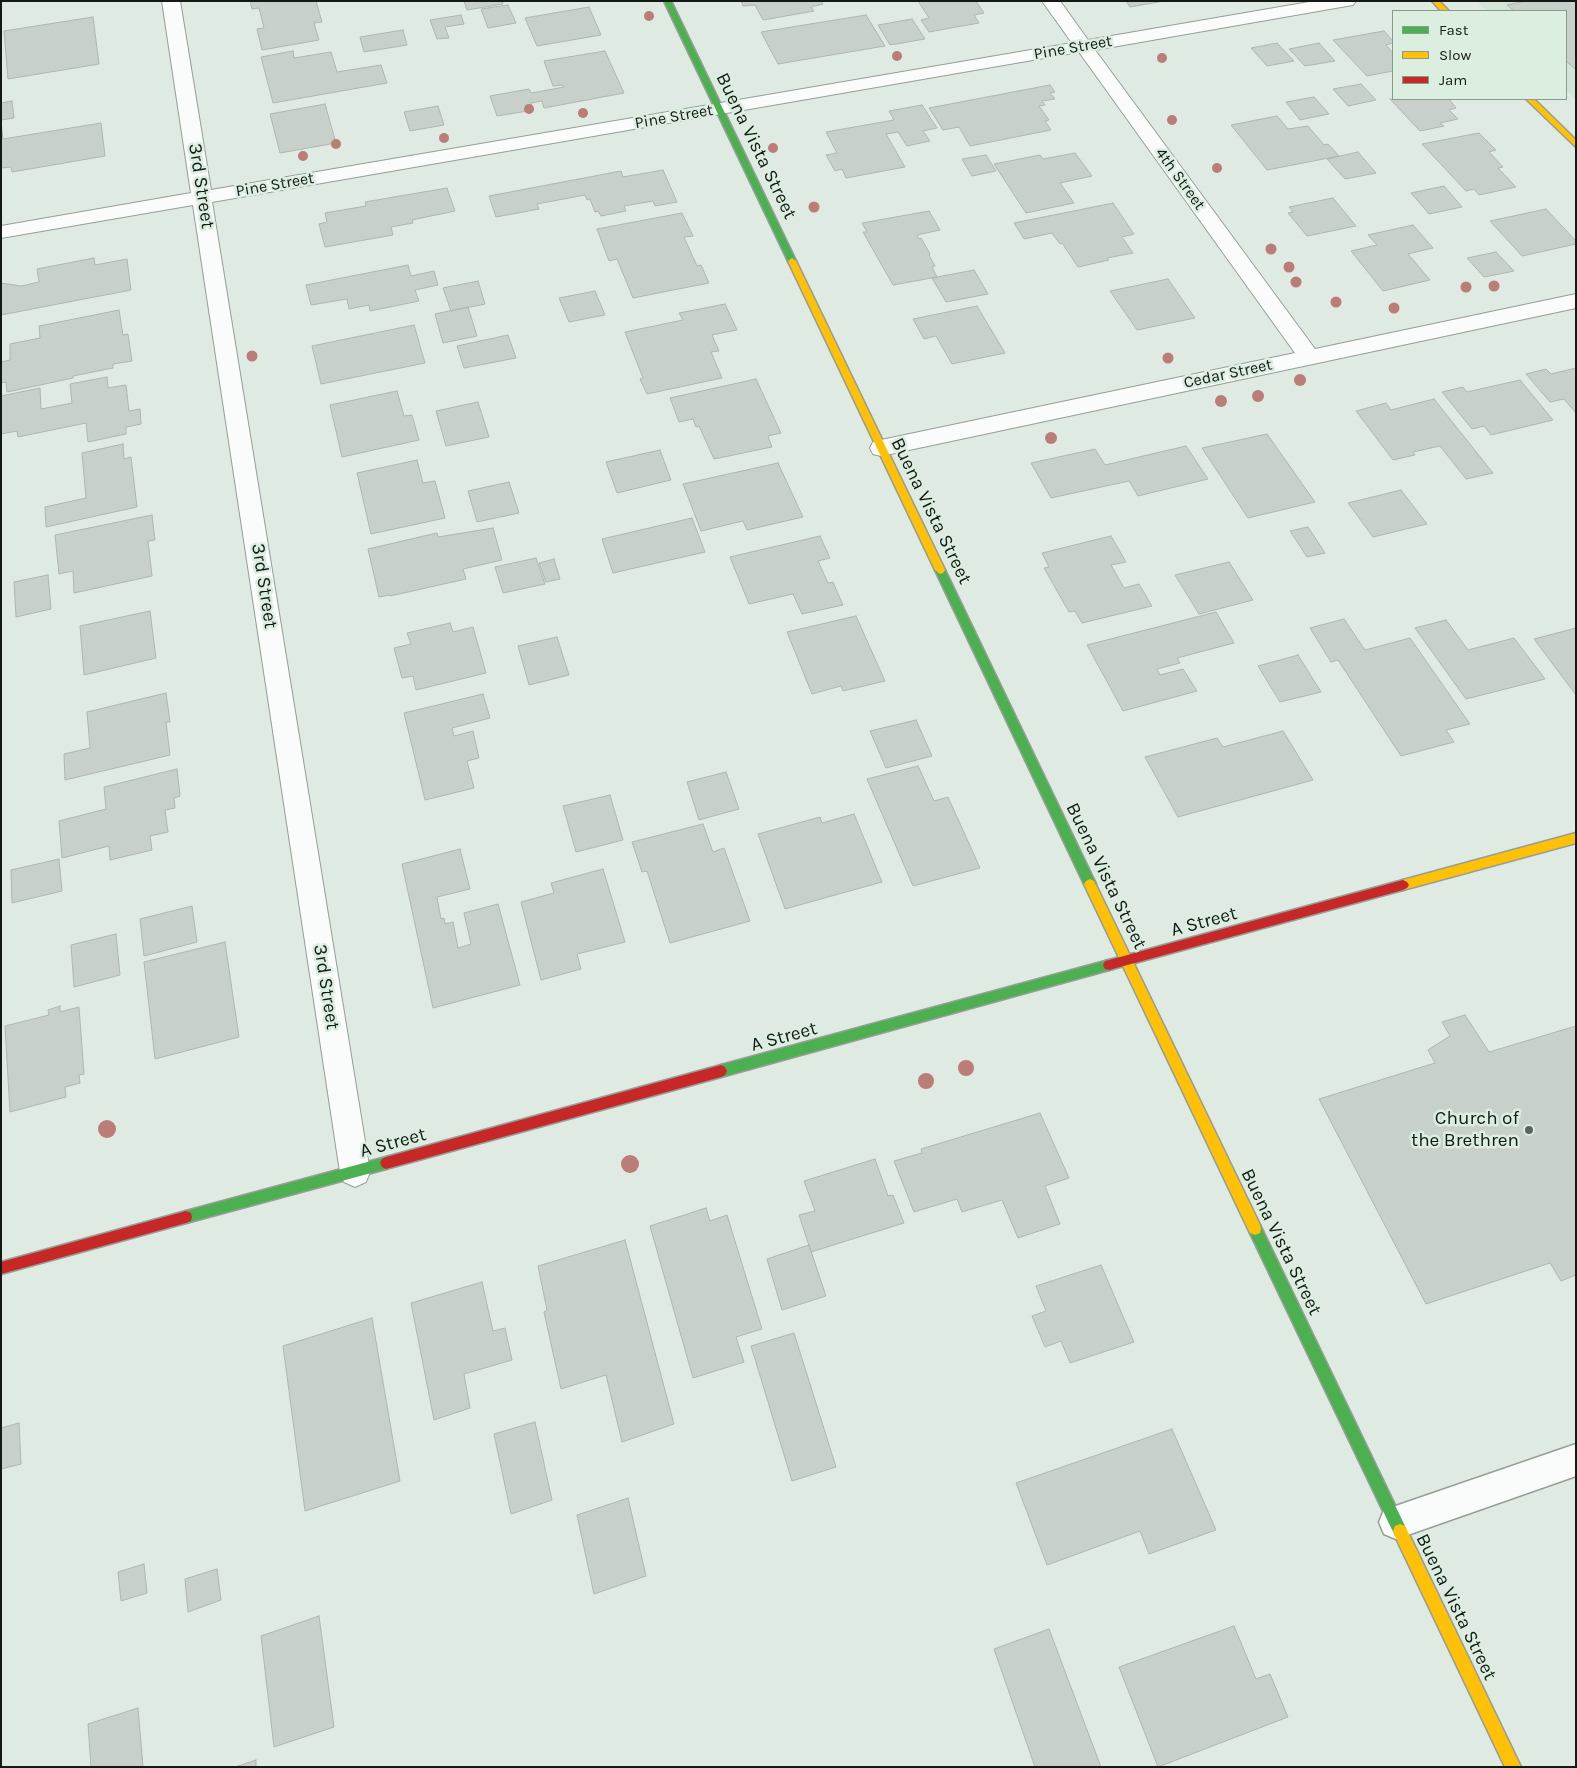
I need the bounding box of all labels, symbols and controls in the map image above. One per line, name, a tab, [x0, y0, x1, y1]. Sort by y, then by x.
legend	[1392, 10, 1567, 100]
text: Fast	[1439, 21, 1468, 39]
street label: Pine Street	[1032, 32, 1114, 64]
text: Slow	[1439, 46, 1471, 64]
street label: Buena Vista Street	[711, 69, 801, 223]
text: Jam	[1439, 71, 1467, 89]
street label: Pine Street	[633, 101, 715, 133]
street label: 3rd Street	[183, 142, 219, 230]
street label: 4th Street	[1151, 144, 1209, 214]
street label: Pine Street	[234, 169, 316, 201]
street label: Cedar Street	[1182, 355, 1274, 393]
street label: Buena Vista Street	[886, 434, 976, 588]
street label: 3rd Street	[246, 542, 282, 630]
street label: Buena Vista Street	[1061, 799, 1151, 953]
street label: A Street	[1168, 902, 1240, 942]
street label: 3rd Street	[308, 943, 344, 1031]
street label: A Street	[748, 1017, 820, 1057]
place label: Church of the Brethren	[1411, 1108, 1519, 1152]
street label: A Street	[357, 1123, 429, 1163]
marker: Church of the Brethren	[1523, 1124, 1535, 1136]
street label: Buena Vista Street	[1236, 1165, 1326, 1319]
street label: Buena Vista Street	[1411, 1530, 1501, 1684]

